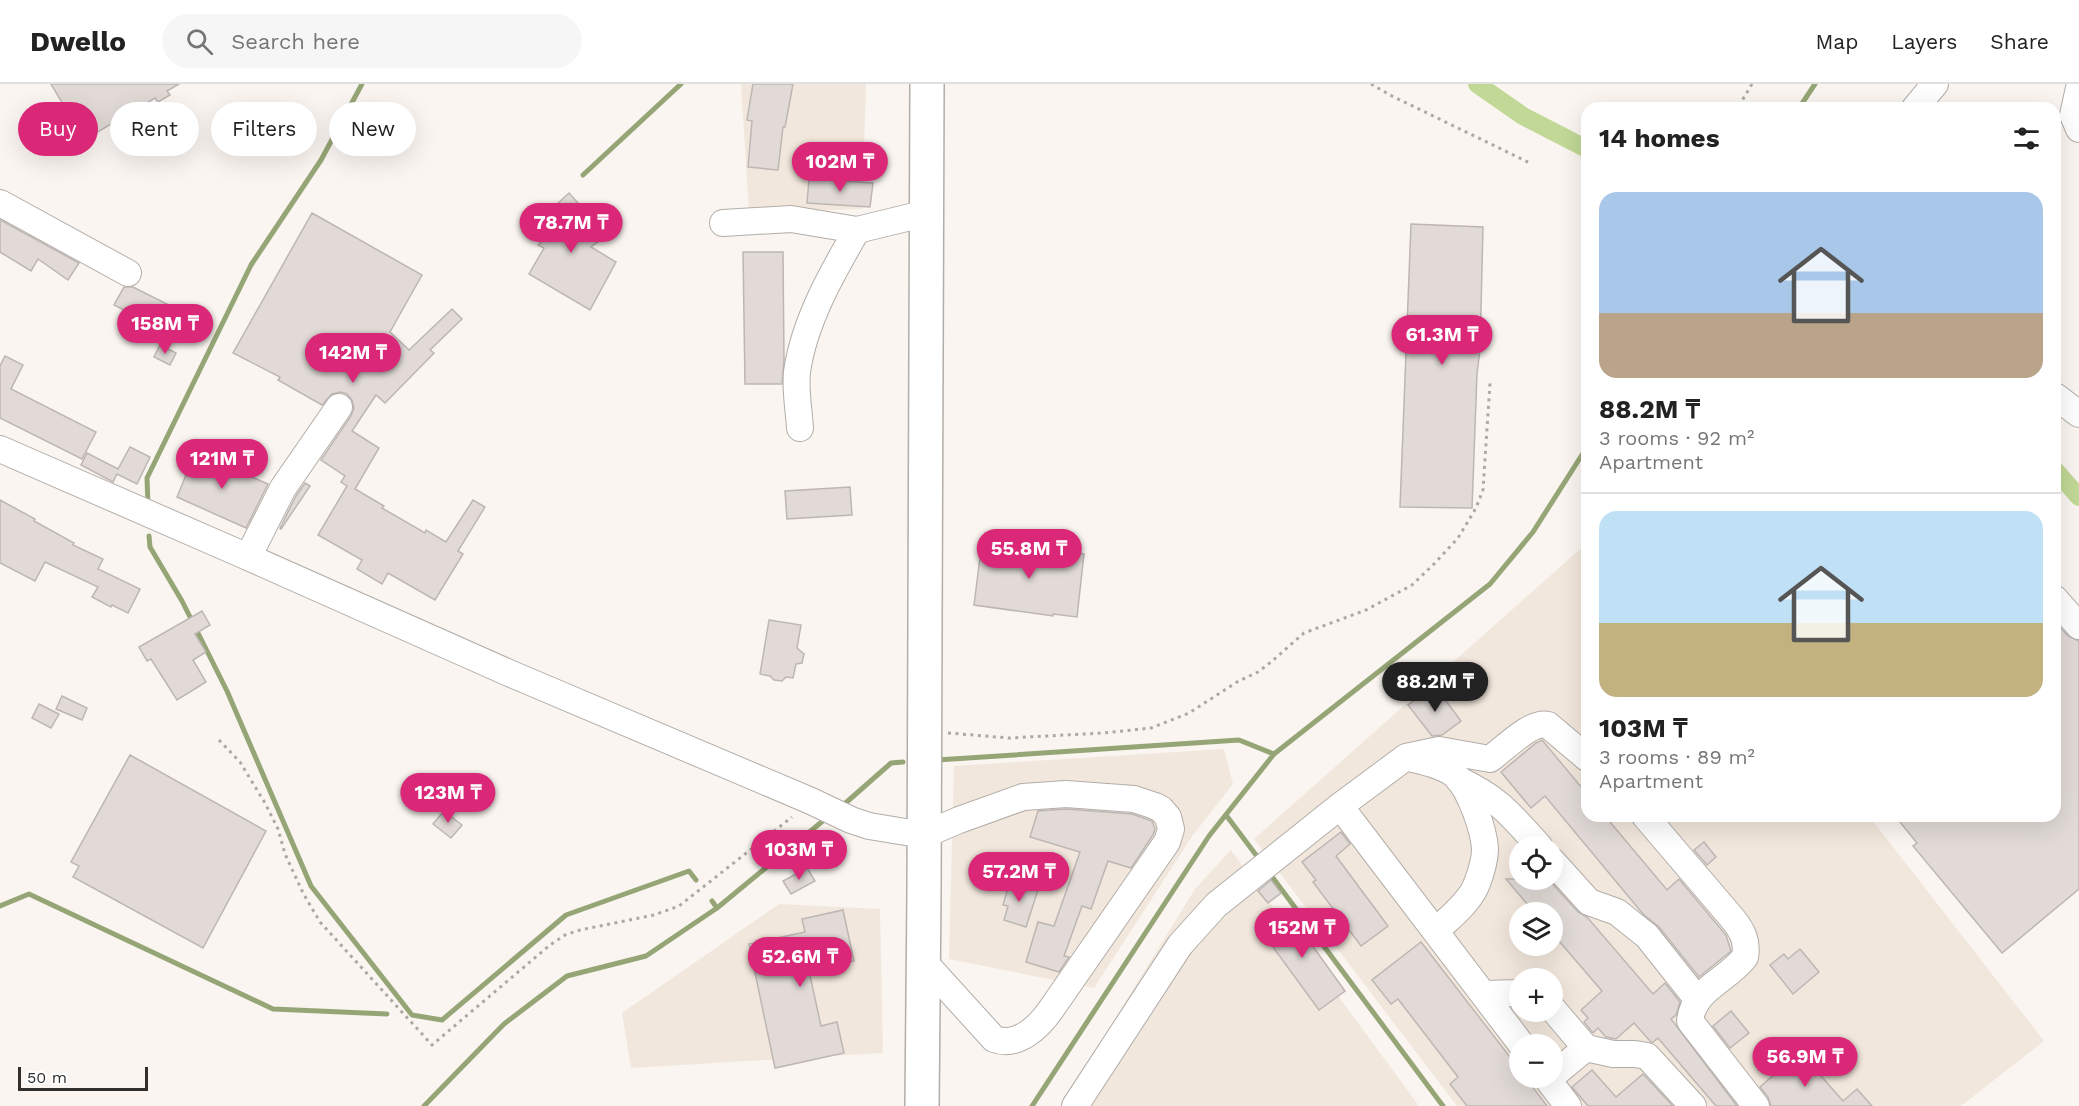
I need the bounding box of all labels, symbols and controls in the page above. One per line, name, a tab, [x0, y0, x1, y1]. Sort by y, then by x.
search box	[162, 14, 582, 68]
text: Dwello	[30, 25, 126, 58]
icon: search	[183, 25, 216, 58]
text: Search here	[231, 29, 360, 54]
text: Map	[1815, 29, 1858, 54]
text: Layers	[1891, 29, 1957, 54]
text: Share	[1990, 29, 2049, 54]
chip: Buy	[18, 102, 98, 156]
chip: Rent	[110, 102, 199, 156]
chip: Filters	[211, 102, 317, 156]
chip: New	[329, 102, 416, 156]
icon: filters	[2010, 122, 2043, 155]
text: 14 homes	[1599, 123, 1720, 153]
pin: 102M ₸	[791, 142, 889, 193]
text: 102M ₸	[806, 149, 874, 173]
pin: 78.7M ₸	[516, 203, 626, 254]
text: 78.7M ₸	[534, 210, 608, 234]
icon: home	[1767, 231, 1875, 339]
pin: 158M ₸	[116, 304, 214, 355]
text: 158M ₸	[131, 311, 199, 335]
pin: 61.3M ₸	[1387, 315, 1497, 366]
text: 61.3M ₸	[1405, 322, 1479, 346]
pin: 142M ₸	[304, 333, 402, 384]
text: 142M ₸	[319, 340, 387, 364]
text: 88.2M ₸	[1599, 394, 1700, 424]
text: 3 rooms · 92 m²	[1599, 426, 1754, 450]
pin: 121M ₸	[173, 439, 271, 490]
text: 121M ₸	[190, 446, 254, 470]
text: Apartment	[1599, 450, 1703, 474]
pin: 55.8M ₸	[974, 529, 1084, 580]
text: 55.8M ₸	[991, 536, 1067, 560]
icon: home	[1767, 550, 1875, 658]
pin: 88.2M ₸	[1380, 662, 1490, 713]
text: 88.2M ₸	[1396, 669, 1474, 693]
text: 103M ₸	[1599, 713, 1687, 743]
text: 3 rooms · 89 m²	[1599, 745, 1755, 769]
text: Apartment	[1599, 769, 1703, 793]
pin: 123M ₸	[399, 773, 497, 824]
text: 123M ₸	[414, 780, 482, 804]
pin: 103M ₸	[750, 830, 848, 881]
map controls	[1509, 836, 1563, 1088]
button: locate	[1509, 836, 1563, 890]
text: 103M ₸	[765, 837, 833, 861]
pin: 57.2M ₸	[964, 852, 1074, 903]
text: 57.2M ₸	[982, 859, 1056, 883]
button: layers	[1509, 902, 1563, 956]
pin: 152M ₸	[1253, 908, 1351, 959]
text: 152M ₸	[1268, 915, 1336, 939]
pin: 52.6M ₸	[745, 937, 855, 988]
text: 52.6M ₸	[762, 944, 838, 968]
button: +	[1509, 968, 1563, 1022]
button: −	[1509, 1034, 1563, 1088]
pin: 56.9M ₸	[1750, 1037, 1860, 1088]
text: 56.9M ₸	[1767, 1044, 1843, 1068]
scale bar	[18, 1064, 148, 1092]
text: 50 m	[27, 1068, 67, 1087]

